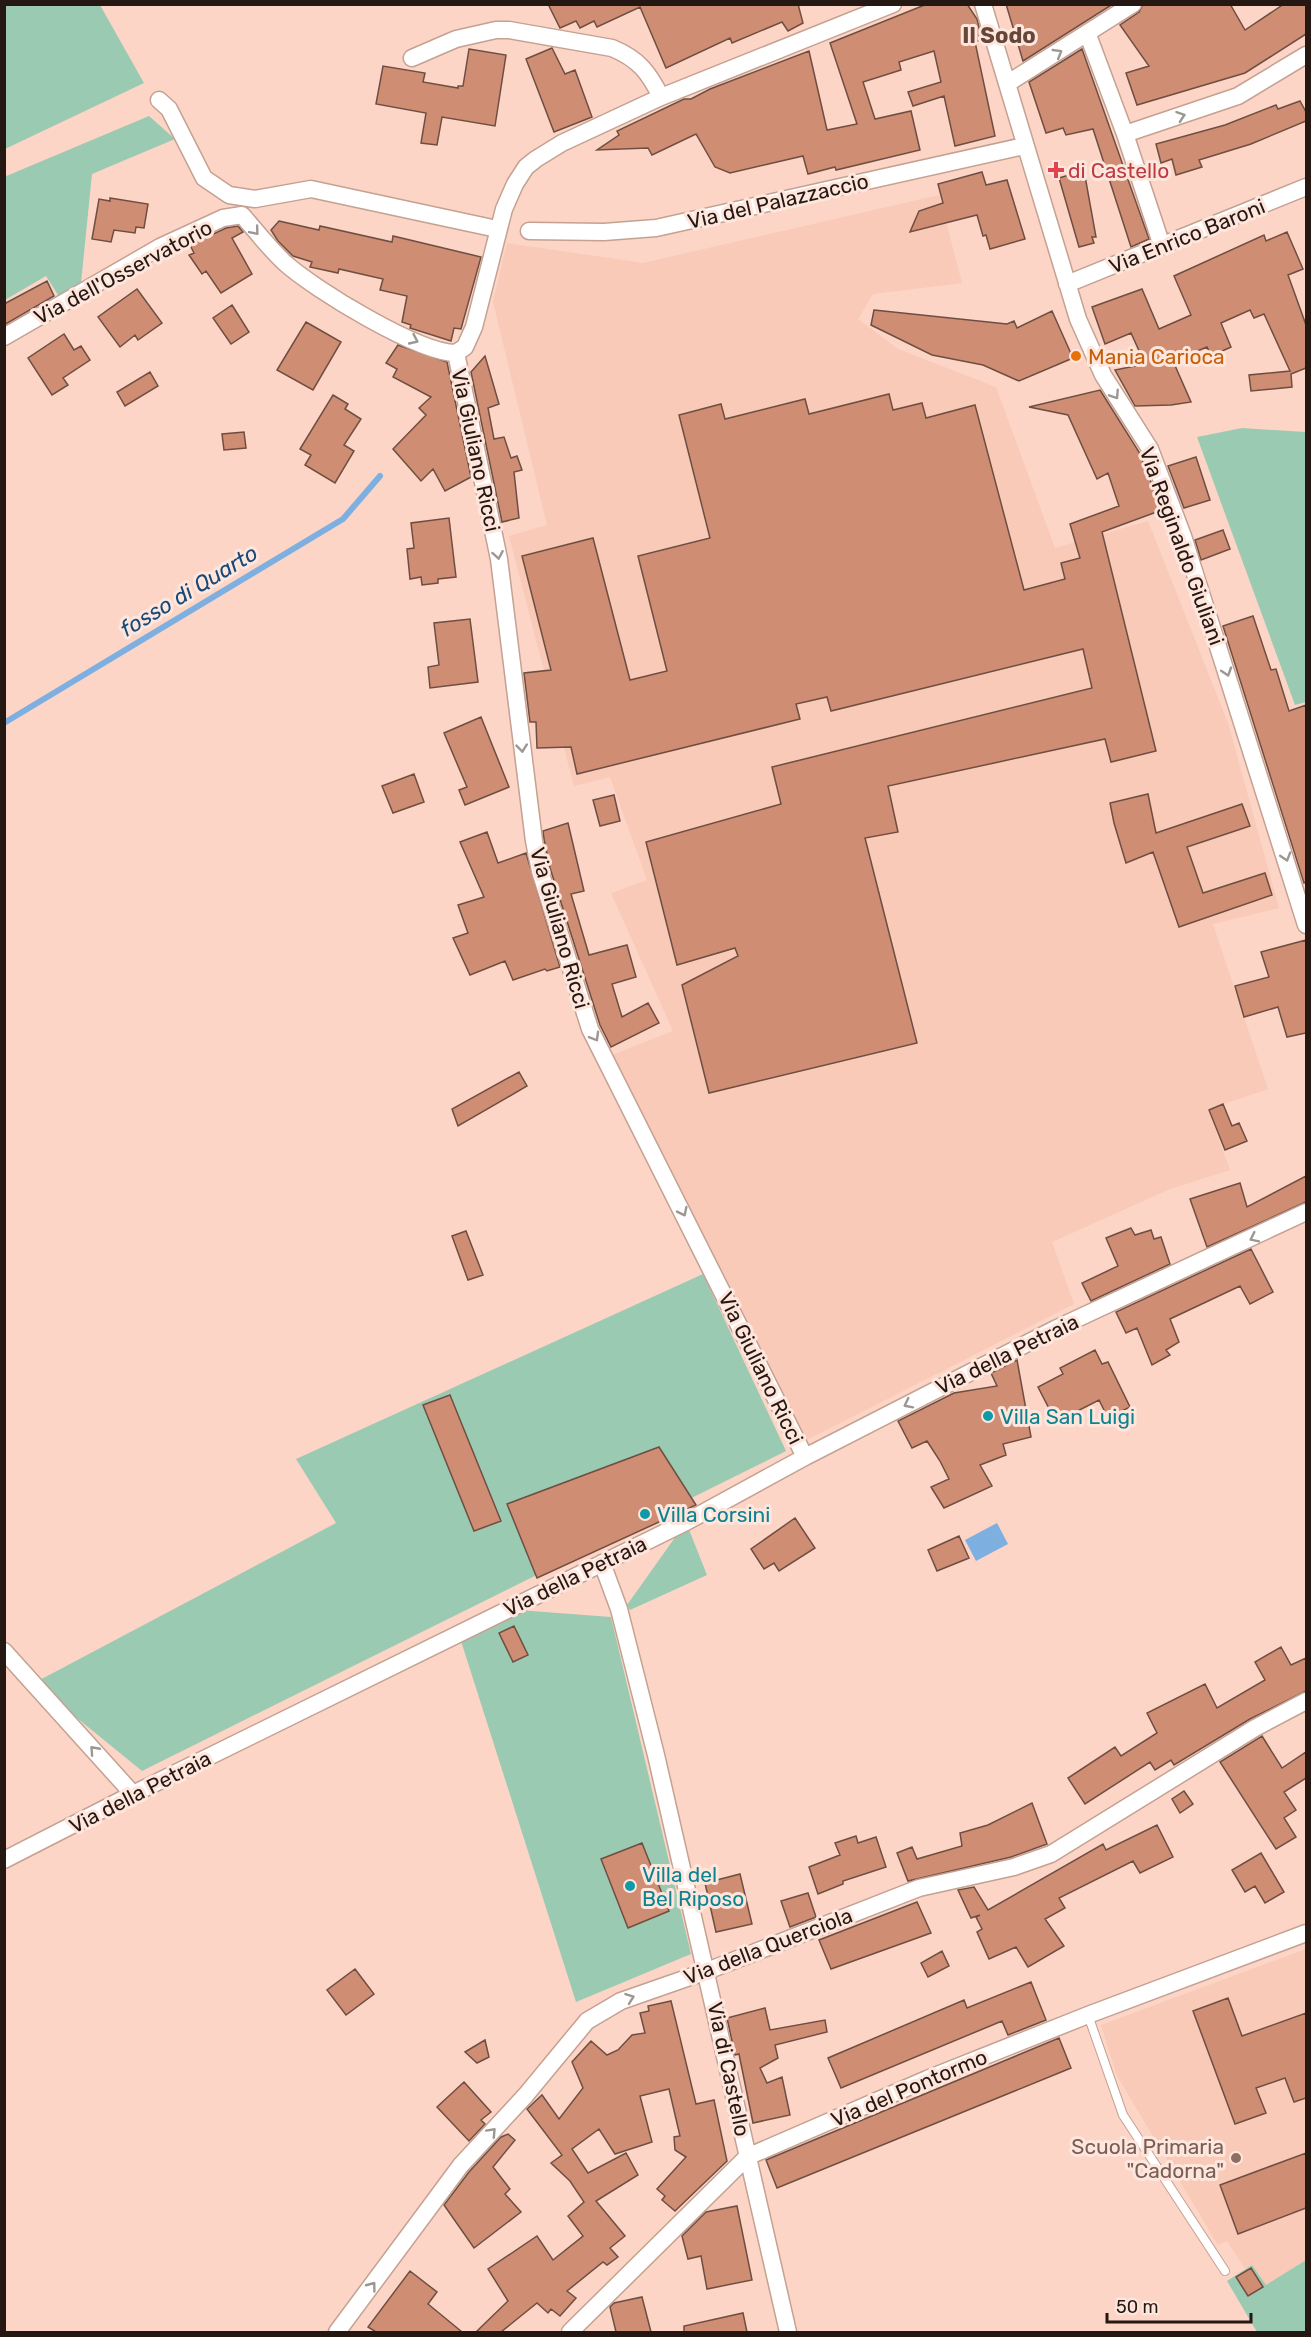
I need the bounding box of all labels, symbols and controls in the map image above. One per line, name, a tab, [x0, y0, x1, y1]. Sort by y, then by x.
district label: Il Sodo	[962, 22, 1036, 49]
one-way arrow	[1052, 48, 1062, 60]
one-way arrow	[1175, 110, 1185, 123]
place label: di Castello	[1068, 158, 1169, 183]
marker: di Castello	[1049, 163, 1063, 177]
street label: Via del Palazzaccio	[685, 168, 871, 234]
street label: Via Enrico Baroni	[1105, 193, 1269, 279]
street label: Via dell'Osservatorio	[30, 214, 216, 330]
one-way arrow	[248, 224, 259, 235]
one-way arrow	[408, 333, 419, 345]
place label: Mania Carioca	[1088, 344, 1225, 369]
marker: Mania Carioca	[1069, 349, 1083, 363]
street label: Via Giuliano Ricci	[446, 366, 506, 534]
one-way arrow	[1108, 388, 1119, 399]
street label: Via Reginaldo Giuliani	[1134, 443, 1230, 649]
water label: fosso di Quarto	[115, 539, 263, 643]
one-way arrow	[491, 549, 504, 559]
one-way arrow	[1219, 666, 1232, 677]
one-way arrow	[516, 744, 528, 753]
street label: Via Giuliano Ricci	[525, 845, 595, 1011]
one-way arrow	[1279, 851, 1291, 862]
one-way arrow	[588, 1031, 600, 1042]
one-way arrow	[676, 1205, 687, 1216]
one-way arrow	[1249, 1230, 1260, 1242]
street label: Via Giuliano Ricci	[713, 1288, 809, 1448]
street label: Via della Petraia	[931, 1309, 1083, 1399]
one-way arrow	[903, 1396, 914, 1408]
place label: Villa San Luigi	[1000, 1404, 1135, 1429]
marker: Villa San Luigi	[981, 1409, 995, 1423]
place label: Villa Corsini	[657, 1502, 770, 1527]
marker: Villa Corsini	[638, 1507, 652, 1521]
street label: Via della Petraia	[499, 1531, 651, 1621]
street label: Via della Petraia	[65, 1745, 215, 1839]
one-way arrow	[90, 1746, 101, 1757]
place label: Villa del Bel Riposo	[642, 1862, 744, 1911]
marker: Villa del Bel Riposo	[623, 1879, 637, 1893]
street label: Via della Querciola	[680, 1902, 856, 1990]
one-way arrow	[624, 1992, 634, 2005]
street label: Via di Castello	[703, 2000, 755, 2138]
street label: Via del Pontormo	[827, 2044, 991, 2132]
one-way arrow	[484, 2128, 495, 2139]
place label: Scuola Primaria "Cadorna"	[1071, 2134, 1224, 2183]
marker: Scuola Primaria "Cadorna"	[1229, 2151, 1243, 2165]
one-way arrow	[365, 2281, 376, 2292]
scale bar	[1107, 2286, 1251, 2324]
text: 50 m	[1116, 2296, 1159, 2318]

